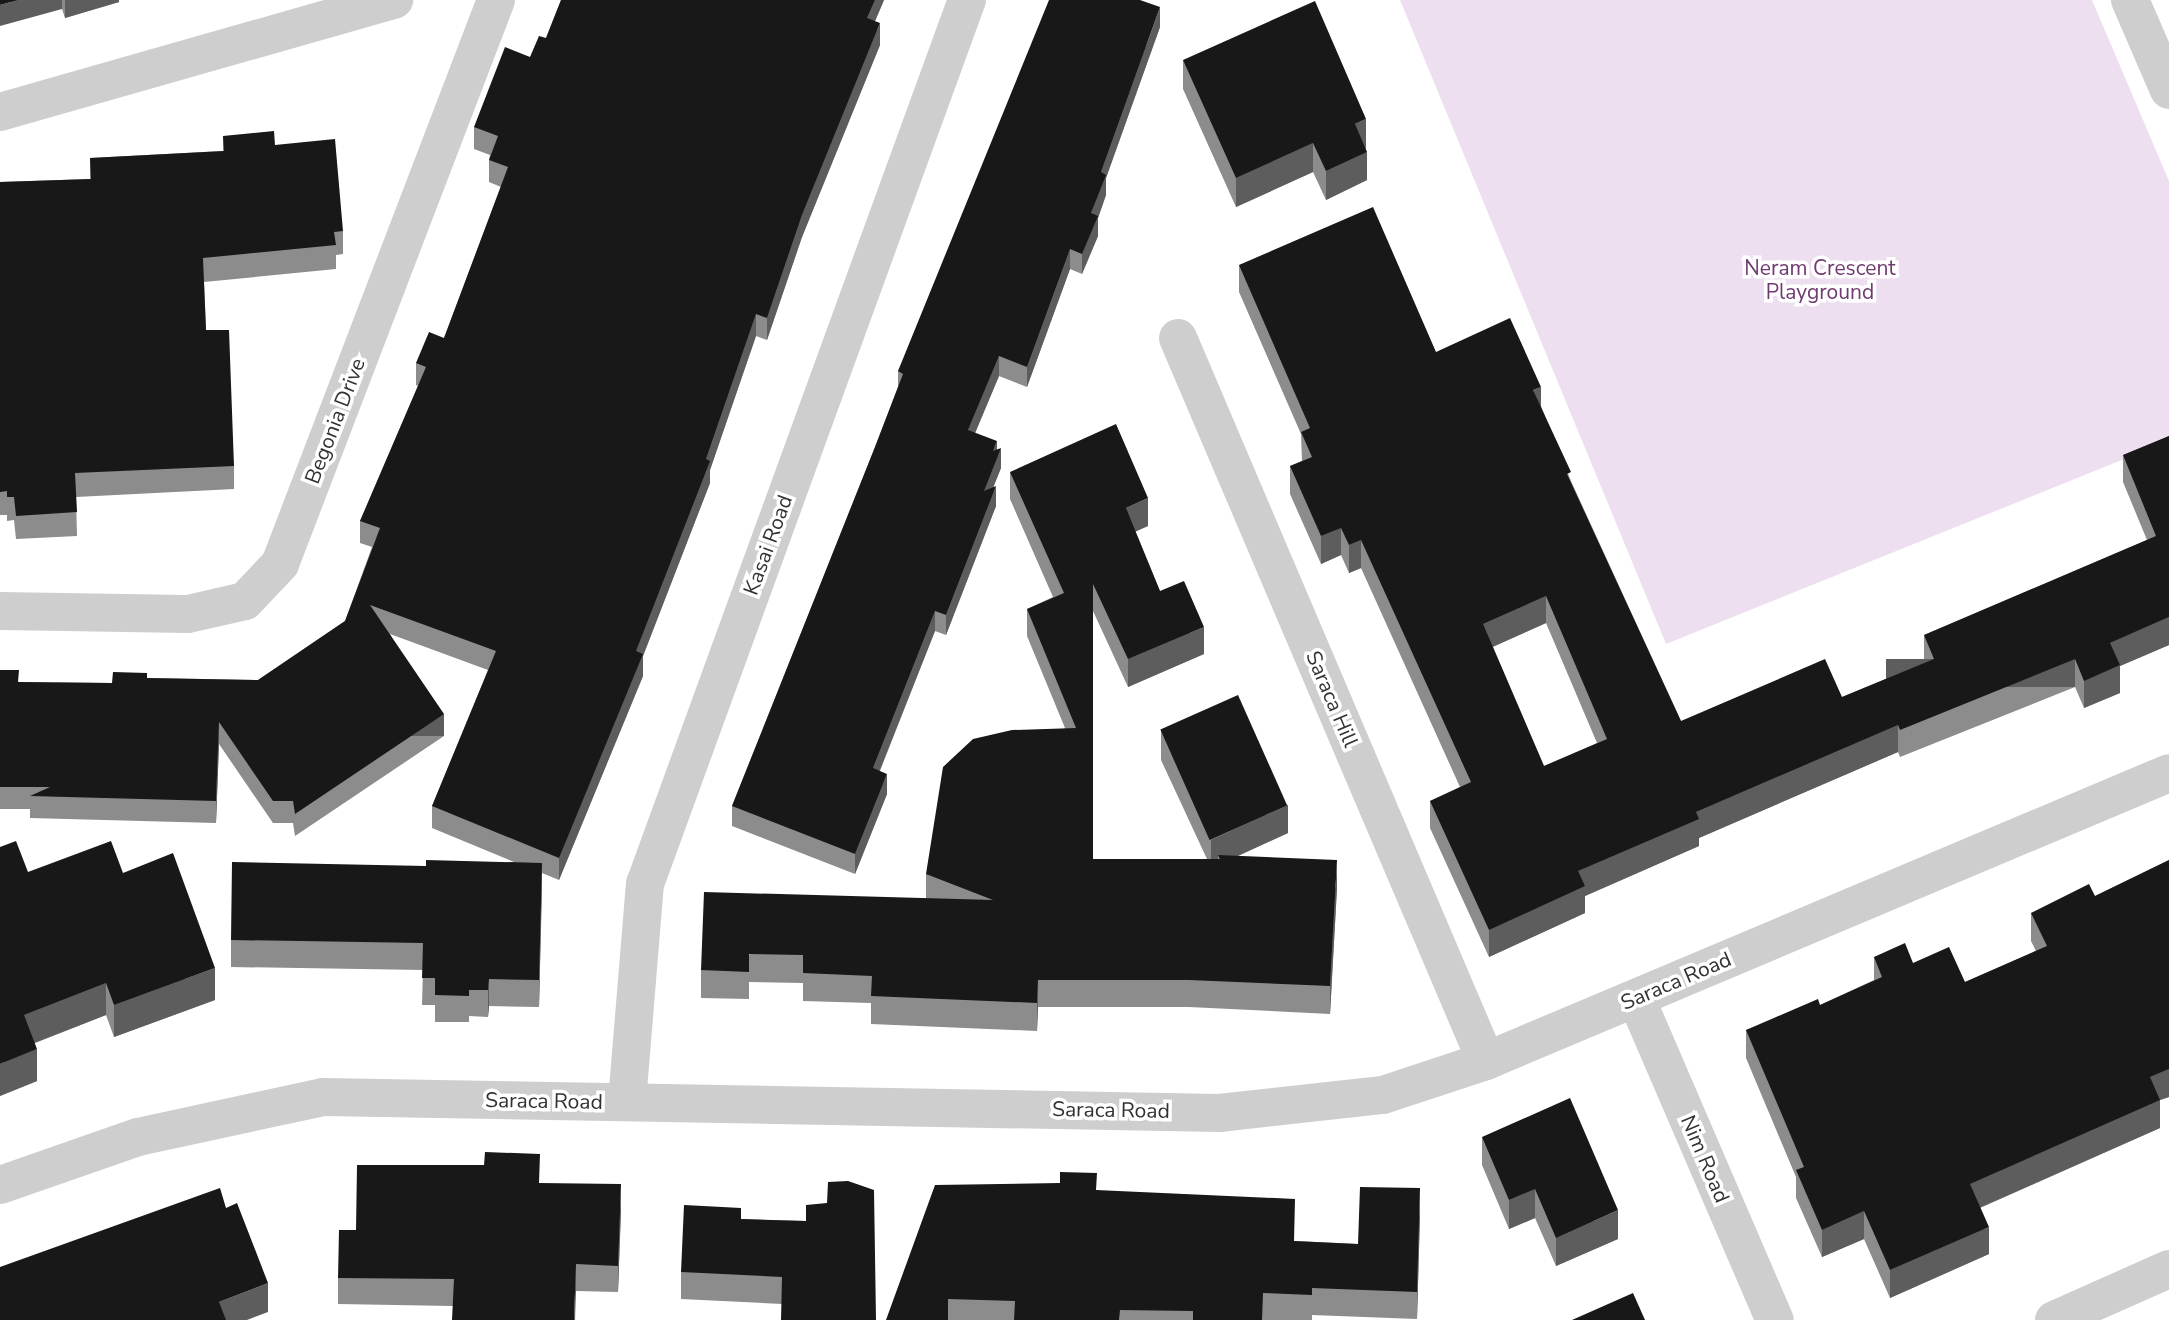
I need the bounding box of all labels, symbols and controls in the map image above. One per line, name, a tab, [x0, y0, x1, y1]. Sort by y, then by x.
park label: Neram Crescent Playground	[1744, 255, 1896, 305]
street label: Begonia Drive	[299, 355, 371, 487]
street label: Kasai Road	[738, 492, 798, 598]
street label: Saraca Hill	[1300, 647, 1364, 751]
street label: Saraca Road	[1617, 946, 1735, 1016]
street label: Saraca Road	[485, 1087, 603, 1115]
street label: Saraca Road	[1052, 1096, 1170, 1124]
street label: Nim Road	[1675, 1111, 1735, 1207]

